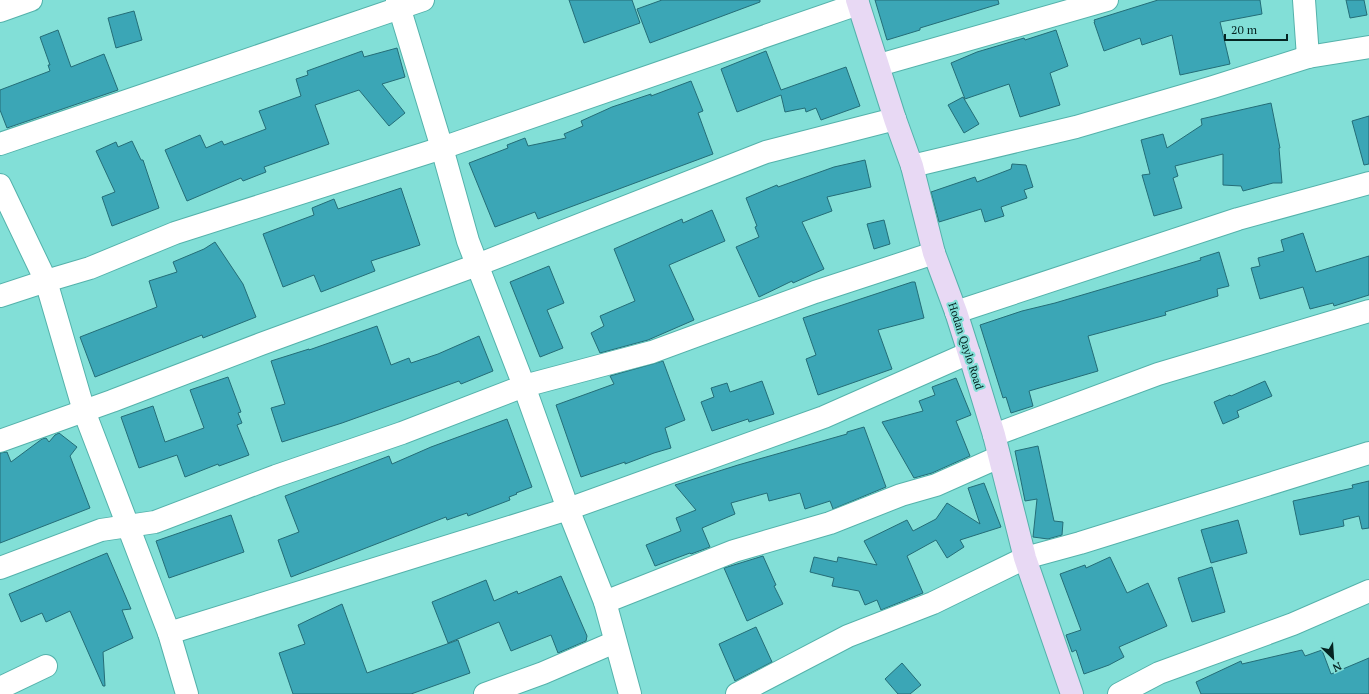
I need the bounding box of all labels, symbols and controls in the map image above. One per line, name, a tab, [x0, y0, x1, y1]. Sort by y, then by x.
scale bar	[1225, 16, 1287, 42]
text: 20 m	[1231, 22, 1258, 37]
street label: Hodan Qaylo Road	[945, 301, 987, 391]
north arrow	[1313, 638, 1353, 678]
text: N	[1330, 659, 1344, 675]

